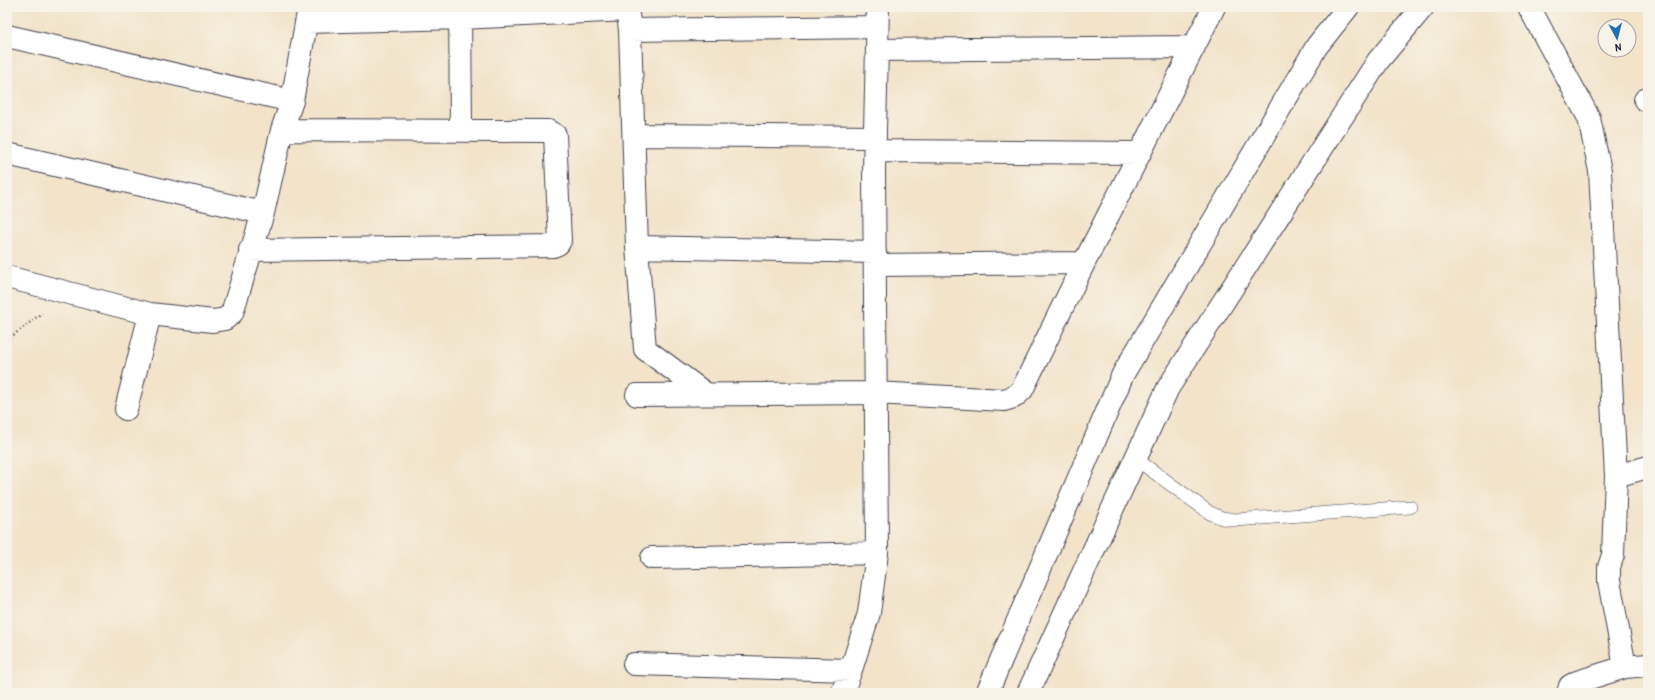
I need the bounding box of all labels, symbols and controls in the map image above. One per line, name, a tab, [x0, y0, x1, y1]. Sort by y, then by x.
north arrow	[1597, 18, 1637, 58]
text: N	[1614, 41, 1622, 55]

